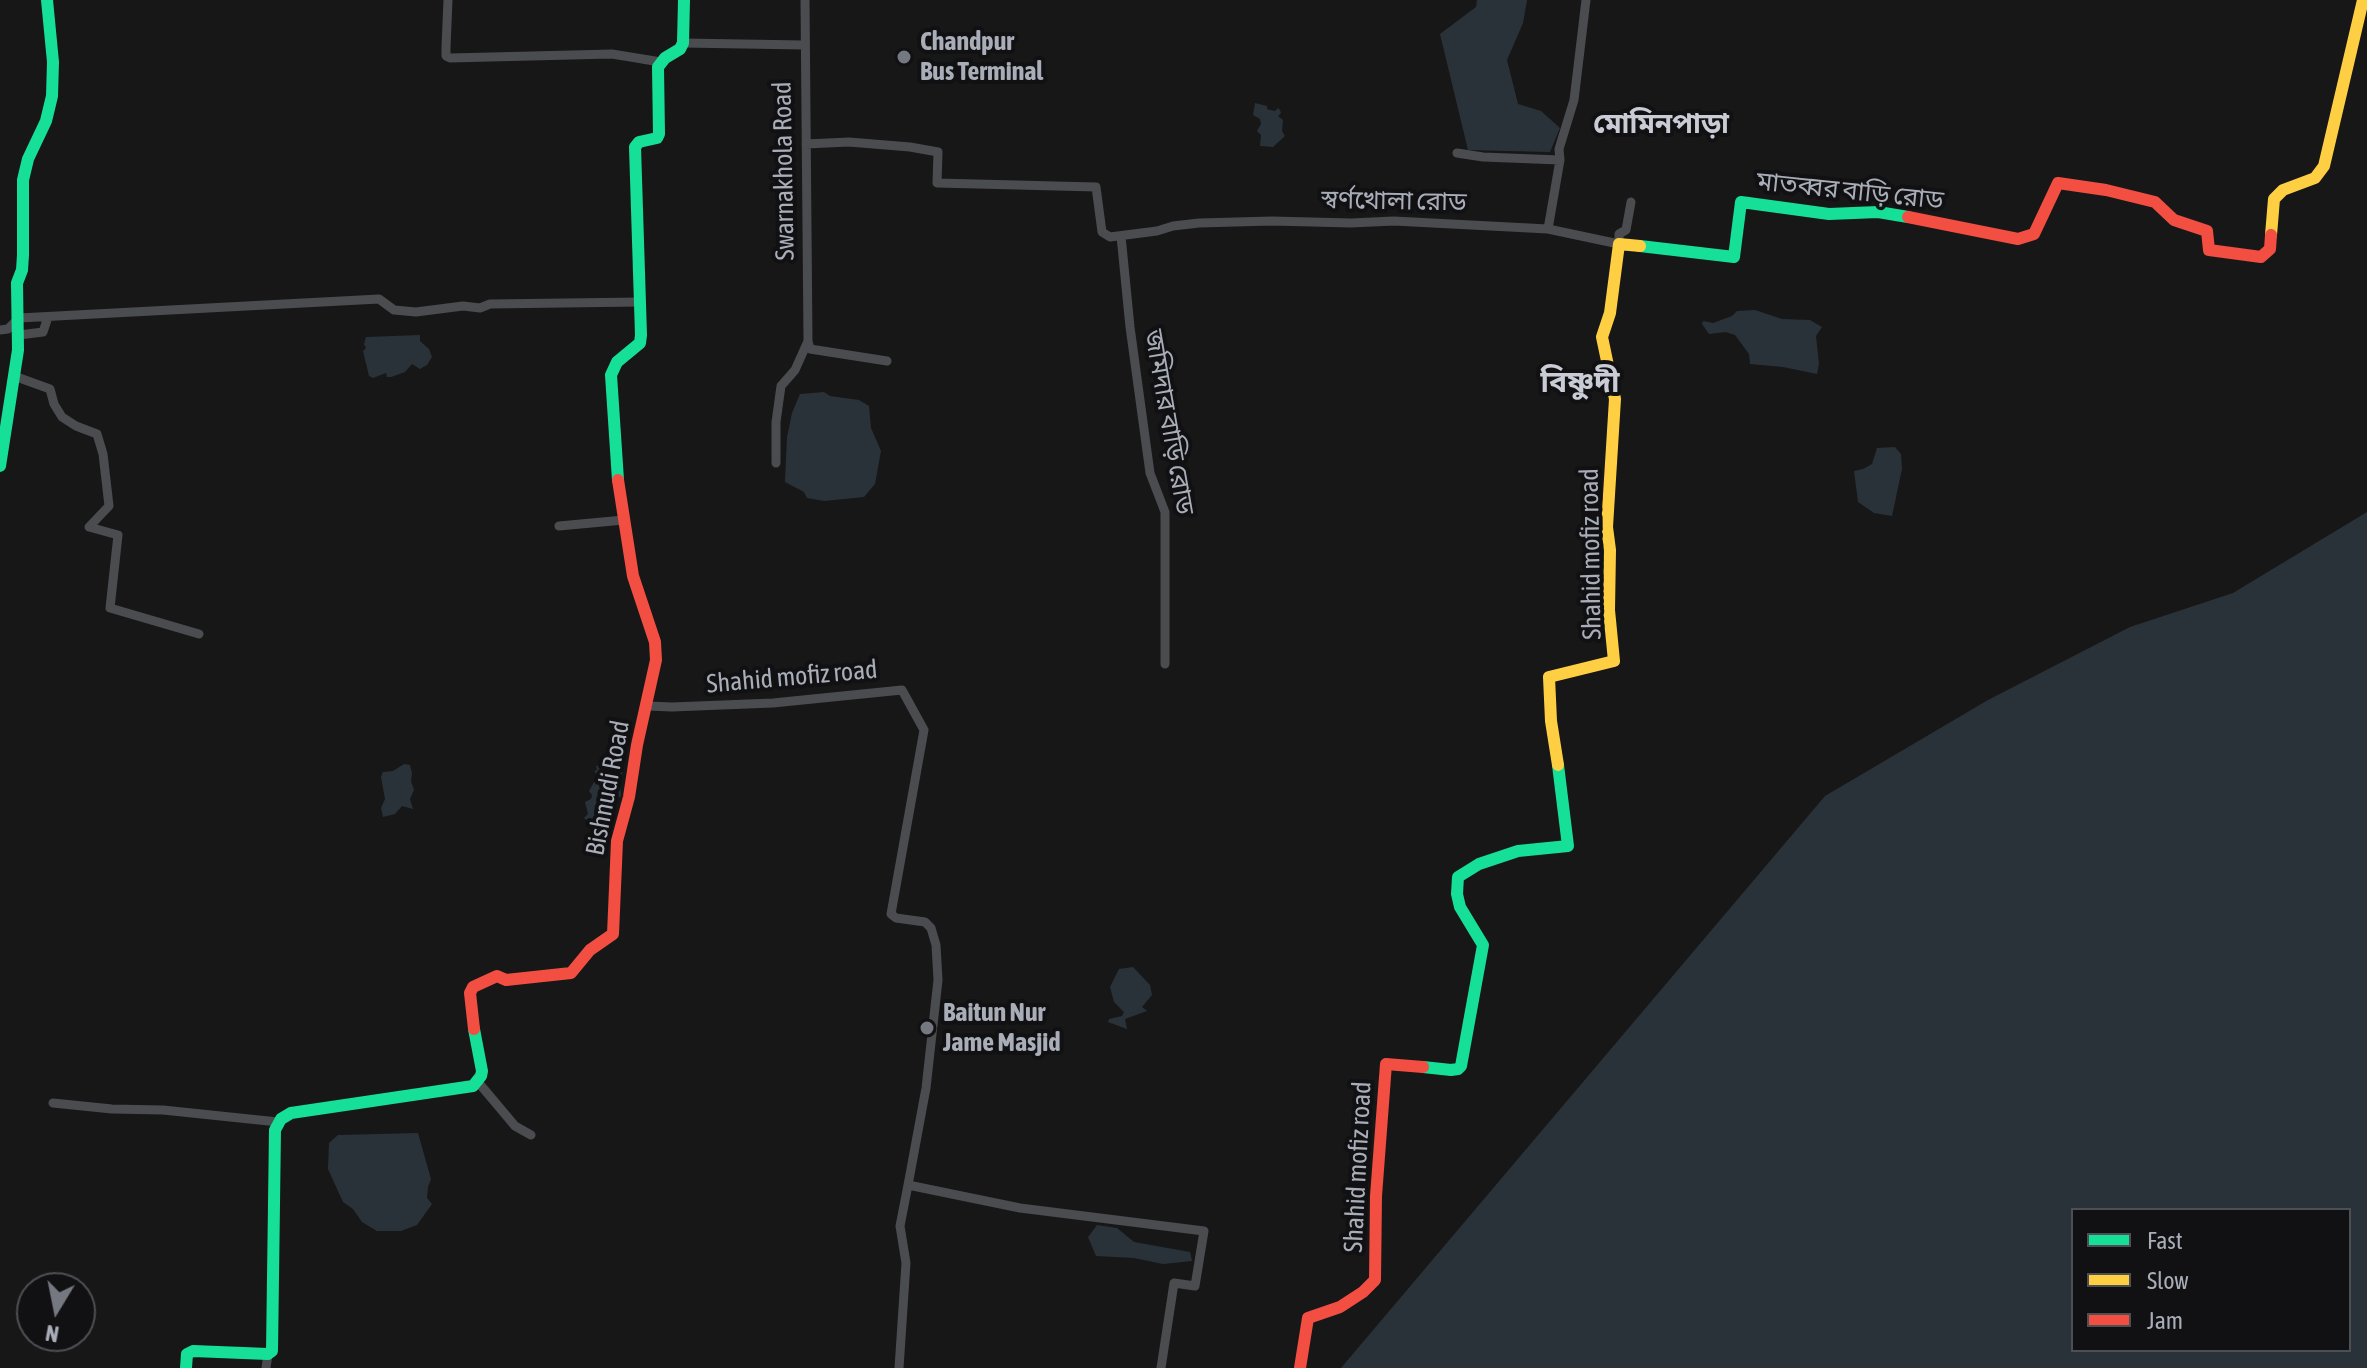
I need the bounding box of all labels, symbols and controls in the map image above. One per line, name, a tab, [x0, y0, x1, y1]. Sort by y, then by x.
place label: Chandpur Bus Terminal	[920, 26, 1043, 88]
marker: Chandpur Bus Terminal	[895, 48, 913, 66]
street label: Swarnakhola Road	[767, 81, 801, 261]
district label: মোমিনপাড়া	[1593, 107, 1729, 141]
street label: মাতব্বর বাড়ি রোড	[1755, 166, 1945, 216]
street label: স্বর্ণখোলা রোড	[1321, 184, 1467, 218]
street label: জমিদার বাড়ি রোড	[1137, 327, 1201, 517]
district label: বিষ্ণুদী	[1540, 365, 1620, 401]
street label: Shahid mofiz road	[1574, 468, 1608, 640]
street label: Shahid mofiz road	[705, 654, 879, 700]
street label: Bishnudi Road	[580, 718, 636, 858]
place label: Baitun Nur Jame Masjid	[943, 997, 1060, 1058]
marker: Baitun Nur Jame Masjid	[918, 1019, 936, 1037]
street label: Shahid mofiz road	[1338, 1081, 1378, 1253]
legend	[2071, 1208, 2351, 1352]
text: Fast	[2147, 1227, 2183, 1254]
text: Slow	[2147, 1267, 2189, 1294]
north arrow	[16, 1272, 96, 1352]
text: Jam	[2147, 1307, 2183, 1334]
text: N	[44, 1320, 61, 1348]

